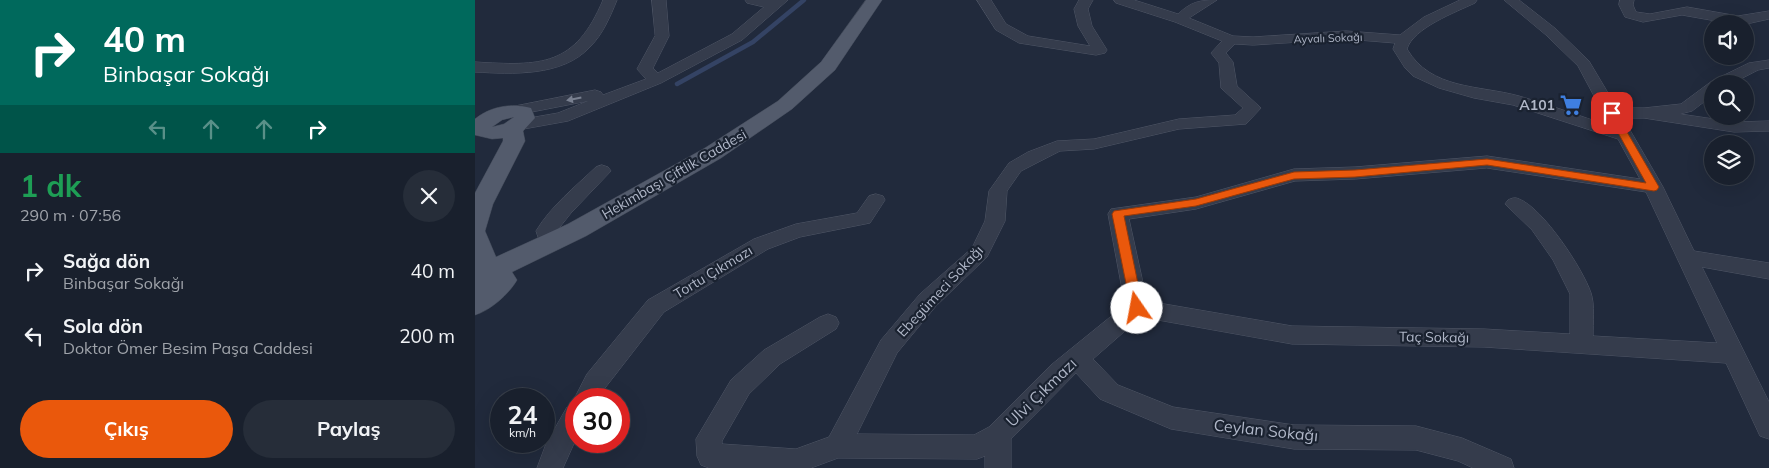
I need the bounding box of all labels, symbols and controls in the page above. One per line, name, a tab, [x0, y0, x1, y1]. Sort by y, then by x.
map controls	[1704, 15, 1754, 185]
button: sound	[1704, 15, 1754, 65]
text: 40 m	[103, 17, 186, 61]
icon: right	[20, 20, 85, 85]
street label: Ayvalı Sokağı	[1293, 30, 1363, 46]
text: Binbaşar Sokağı	[103, 60, 270, 88]
button: search	[1704, 75, 1754, 125]
supermarket icon: A101	[1558, 92, 1584, 118]
pin	[1591, 92, 1633, 134]
one-way arrow	[566, 95, 582, 103]
place label: A101	[1519, 96, 1555, 114]
icon: arrive	[1598, 99, 1626, 127]
icon: left	[144, 115, 172, 143]
icon: ahead	[197, 115, 225, 143]
icon: ahead	[250, 115, 278, 143]
icon: right	[303, 115, 331, 143]
street label: Hekimbaşı Çiftlik Caddesi	[598, 125, 750, 223]
button: layers	[1704, 135, 1754, 185]
text: 1 dk	[20, 167, 81, 205]
button: close	[403, 170, 455, 222]
text: 290 m · 07:56	[20, 205, 121, 225]
street label: Tortu Çıkmazı	[670, 241, 756, 303]
street label: Ebegümeci Sokağı	[893, 241, 987, 341]
text: Sağa dön	[63, 249, 150, 273]
icon: right	[20, 257, 48, 285]
text: 40 m	[411, 259, 455, 283]
text: Binbaşar Sokağı	[63, 273, 184, 293]
position arrow	[1110, 281, 1162, 333]
text: Sola dön	[63, 314, 143, 338]
icon: left	[20, 322, 48, 350]
text: 200 m	[399, 324, 455, 348]
street label: Taç Sokağı	[1399, 327, 1469, 347]
text: Doktor Ömer Besim Paşa Caddesi	[63, 338, 313, 358]
street label: Ulvi Çıkmazı	[1001, 353, 1081, 431]
speed limit sign: 30	[565, 388, 630, 453]
text: 24	[507, 399, 538, 430]
button: Çıkış	[20, 400, 233, 458]
button: Paylaş	[243, 400, 455, 458]
street label: Ceylan Sokağı	[1213, 415, 1319, 445]
text: km/h	[509, 425, 536, 440]

